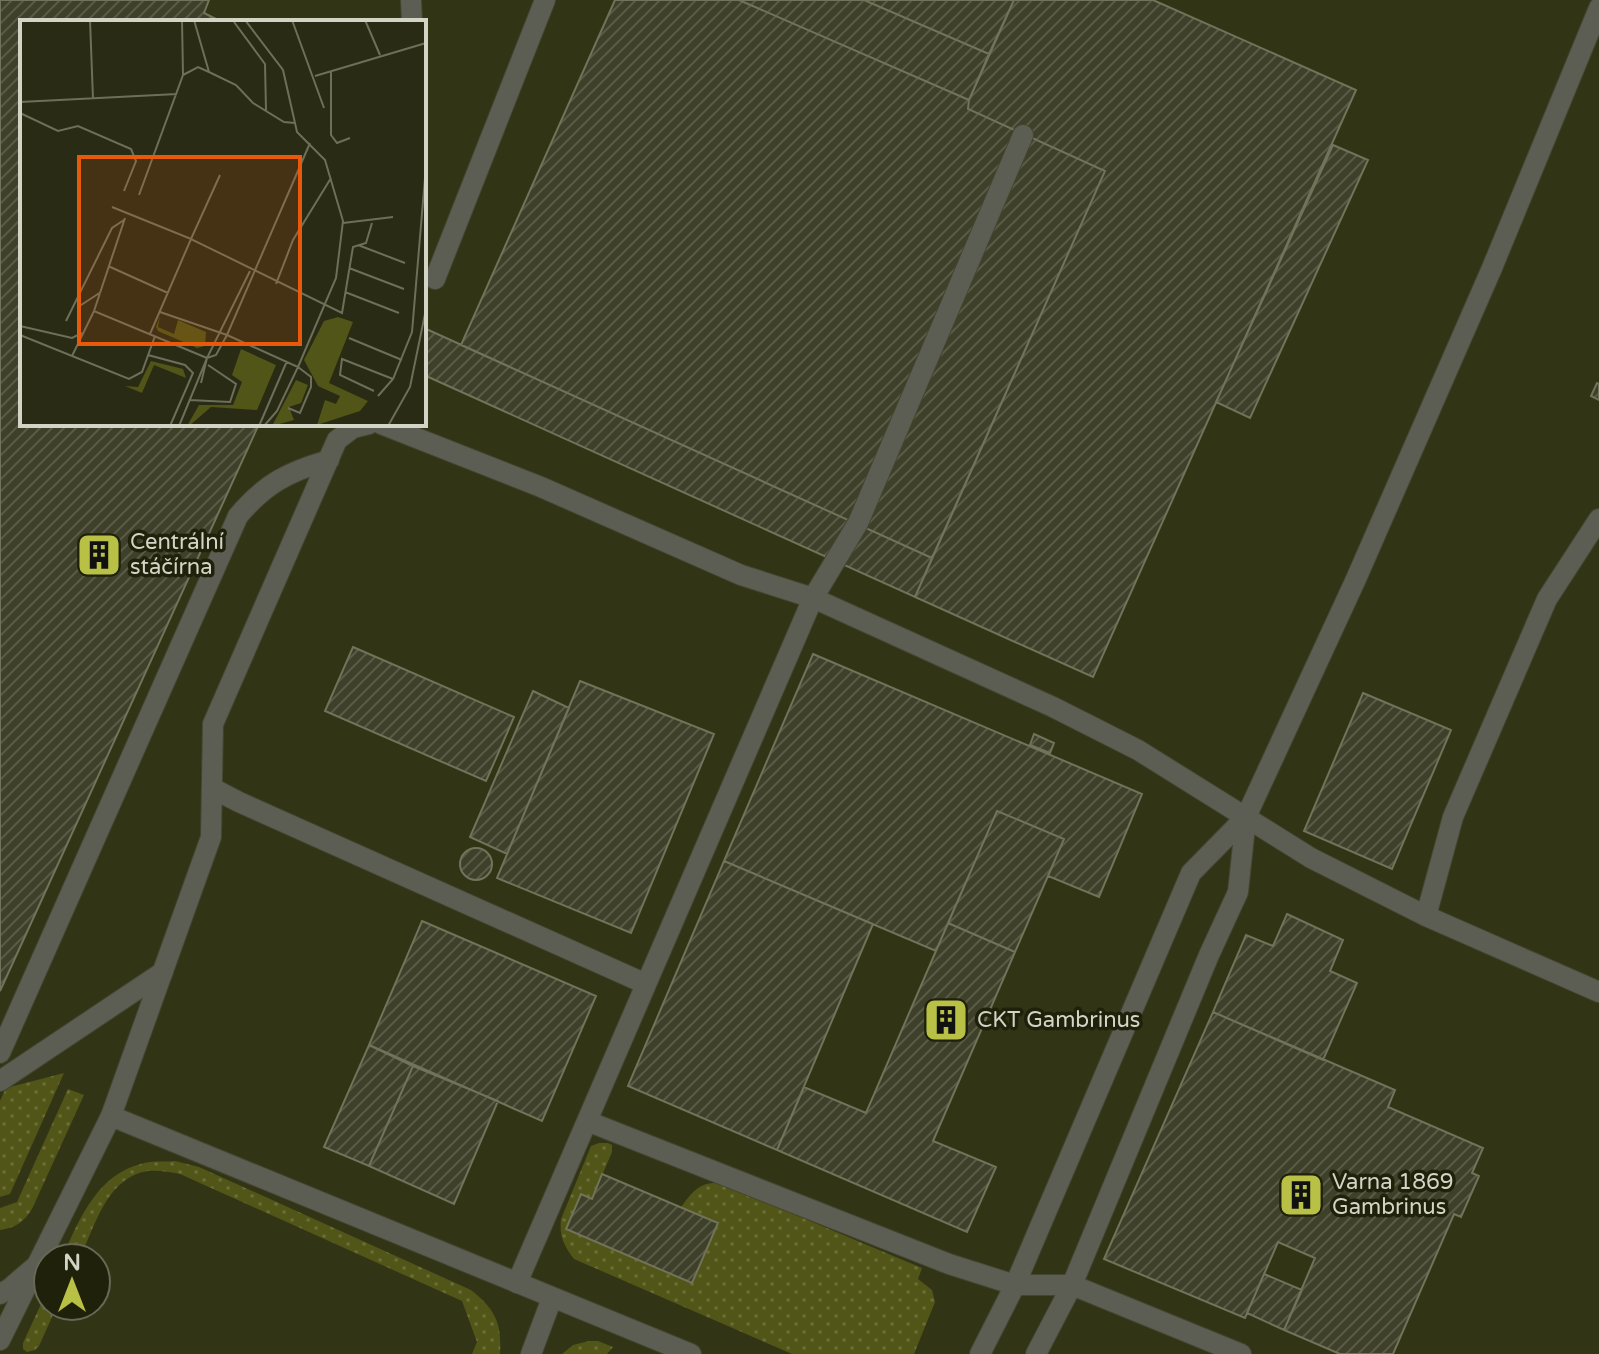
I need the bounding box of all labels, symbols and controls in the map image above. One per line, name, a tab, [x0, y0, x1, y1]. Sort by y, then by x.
inset map	[20, 20, 426, 426]
place label: Centrální stáčírna	[130, 529, 224, 580]
building icon: Centrální stáčírna	[75, 531, 123, 579]
building icon: CKT Gambrinus	[922, 996, 970, 1044]
place label: CKT Gambrinus	[977, 1007, 1140, 1033]
place label: Varna 1869 Gambrinus	[1332, 1169, 1454, 1220]
building icon: Varna 1869 Gambrinus	[1277, 1171, 1325, 1219]
north arrow	[32, 1242, 112, 1322]
text: N	[63, 1250, 81, 1276]

